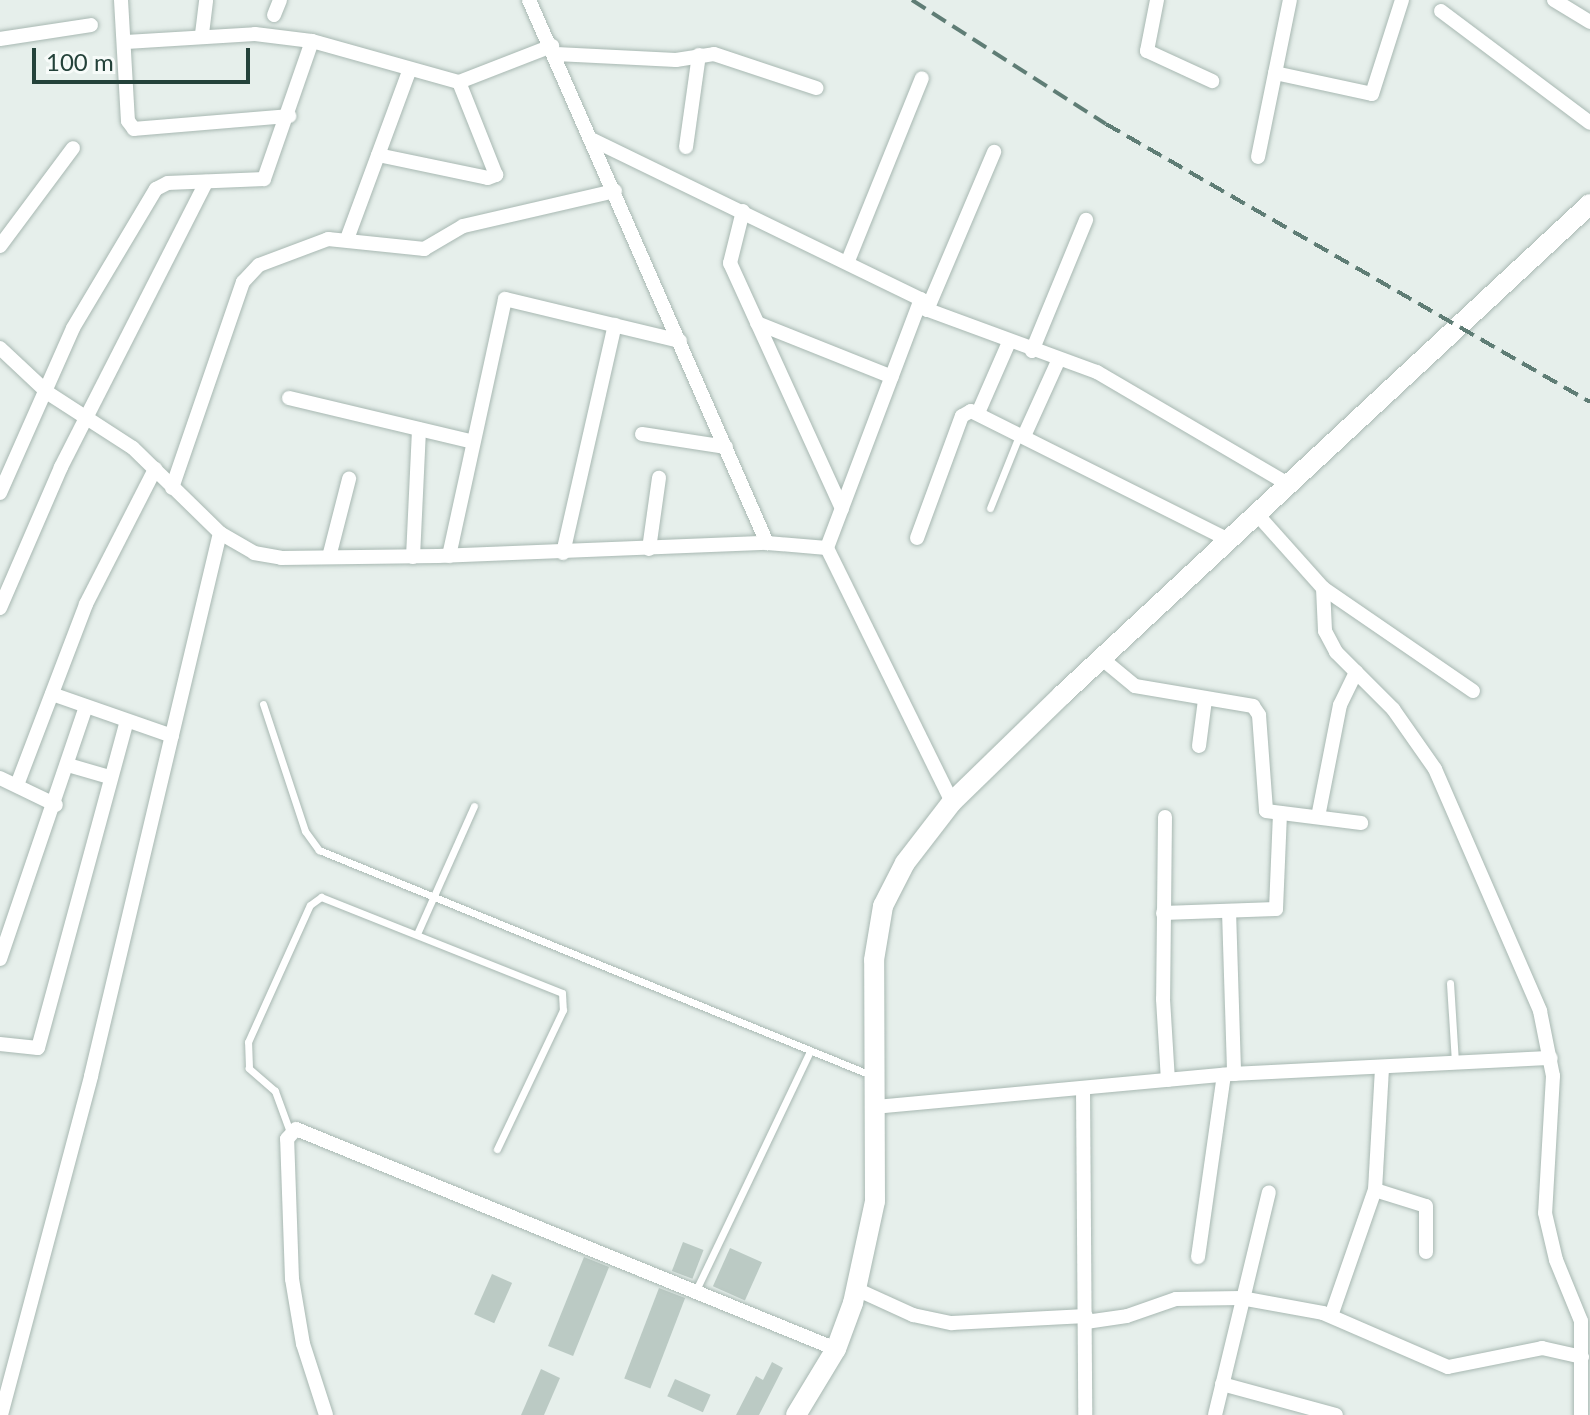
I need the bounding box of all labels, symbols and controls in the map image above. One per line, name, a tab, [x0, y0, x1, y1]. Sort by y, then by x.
scale bar	[36, 32, 254, 82]
text: 100 m	[46, 47, 114, 76]

